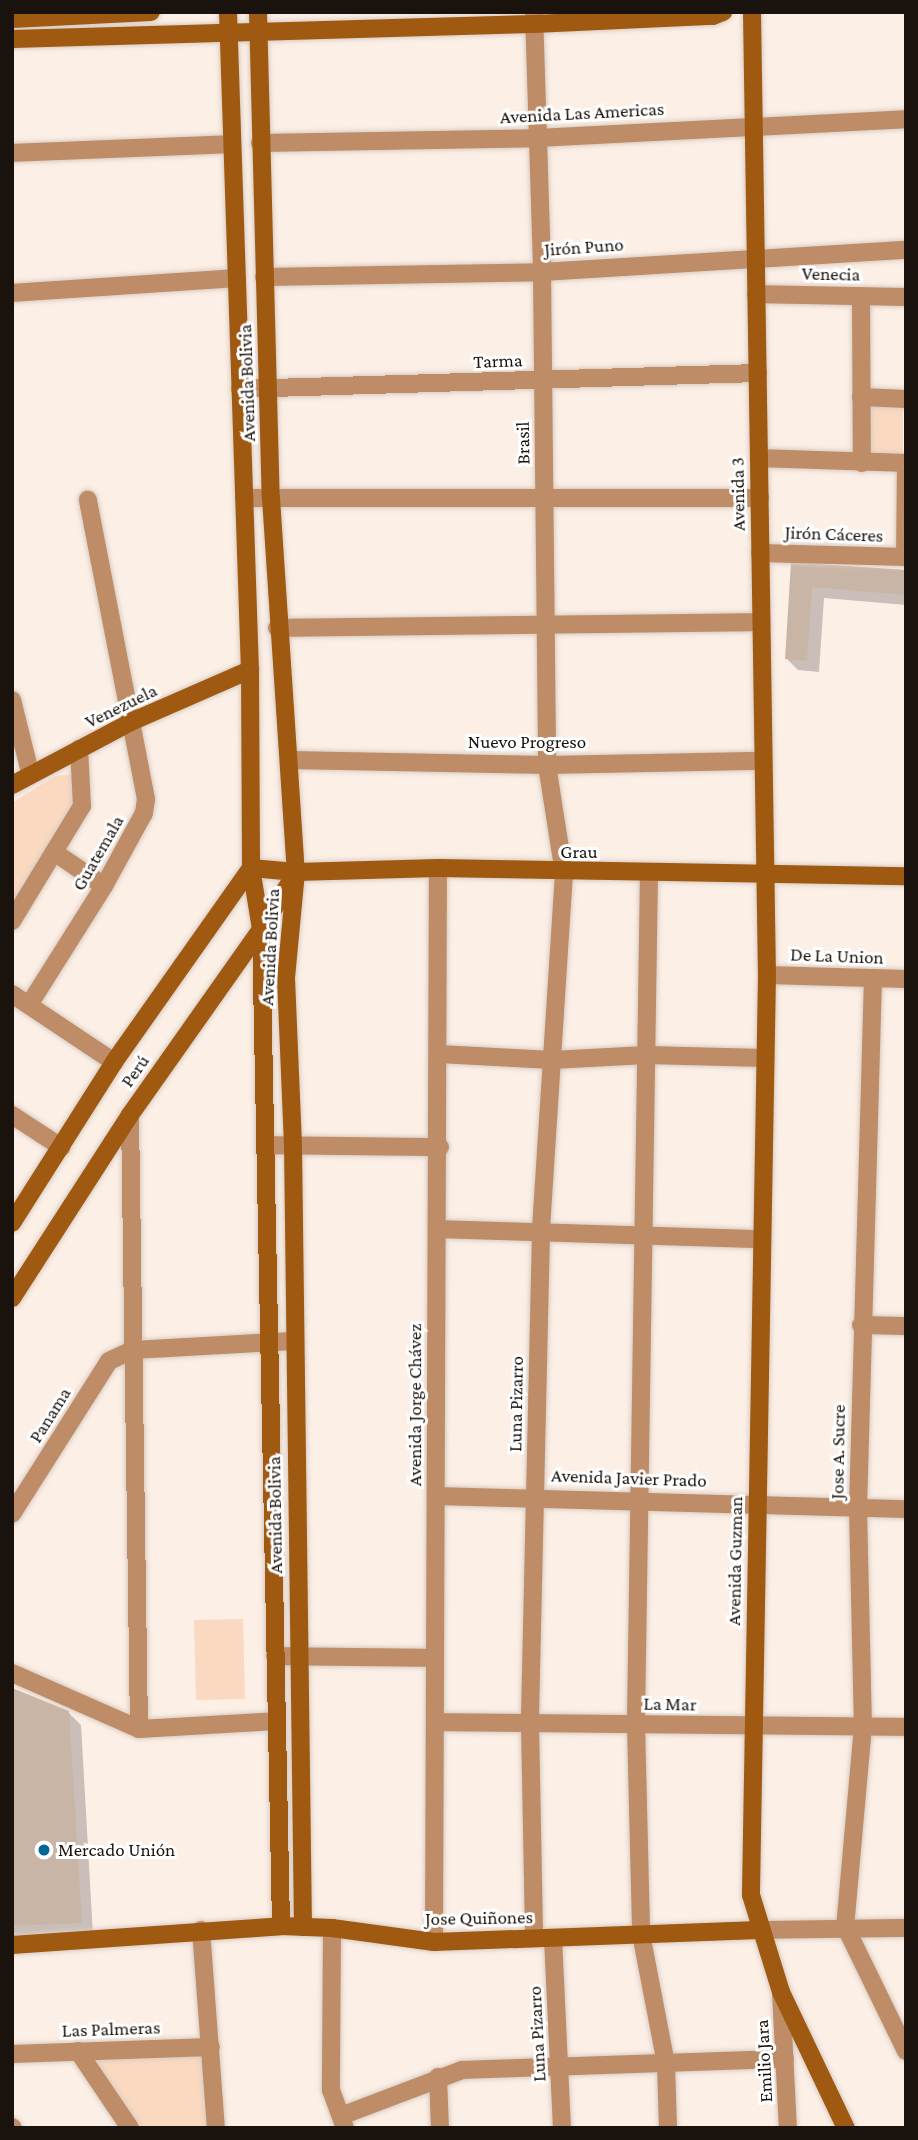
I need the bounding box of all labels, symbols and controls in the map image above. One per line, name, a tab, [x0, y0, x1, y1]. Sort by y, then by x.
street label: Avenida Las Americas	[499, 97, 665, 129]
street label: Jirón Puno	[544, 233, 624, 261]
street label: Venecia	[802, 262, 860, 286]
street label: Avenida Bolivia	[234, 324, 260, 442]
street label: Tarma	[473, 349, 523, 373]
street label: Brasil	[511, 421, 535, 465]
street label: Avenida 3	[726, 457, 750, 531]
street label: Jirón Cáceres	[784, 521, 884, 547]
street label: Venezuela	[81, 679, 161, 733]
street label: Nuevo Progreso	[468, 731, 586, 753]
street label: Guatemala	[67, 811, 129, 895]
street label: Grau	[560, 841, 598, 863]
street label: Avenida Bolivia	[256, 888, 284, 1006]
street label: De La Union	[790, 943, 884, 969]
street label: Perú	[116, 1050, 154, 1092]
street label: Avenida Jorge Chávez	[404, 1324, 426, 1486]
street label: Luna Pizarro	[504, 1356, 528, 1452]
street label: Panama	[24, 1383, 76, 1447]
street label: Jose A. Sucre	[826, 1404, 850, 1500]
street label: Avenida Bolivia	[263, 1456, 287, 1574]
street label: Avenida Javier Prado	[551, 1464, 707, 1492]
street label: Avenida Guzman	[722, 1496, 748, 1626]
street label: La Mar	[643, 1692, 697, 1716]
place label: Mercado Unión	[58, 1839, 175, 1861]
marker: Mercado Unión	[36, 1842, 52, 1858]
street label: Jose Quiñones	[425, 1906, 533, 1930]
street label: Luna Pizarro	[523, 1986, 551, 2082]
street label: Las Palmeras	[61, 2016, 161, 2042]
street label: Emilio Jara	[750, 2019, 778, 2103]

